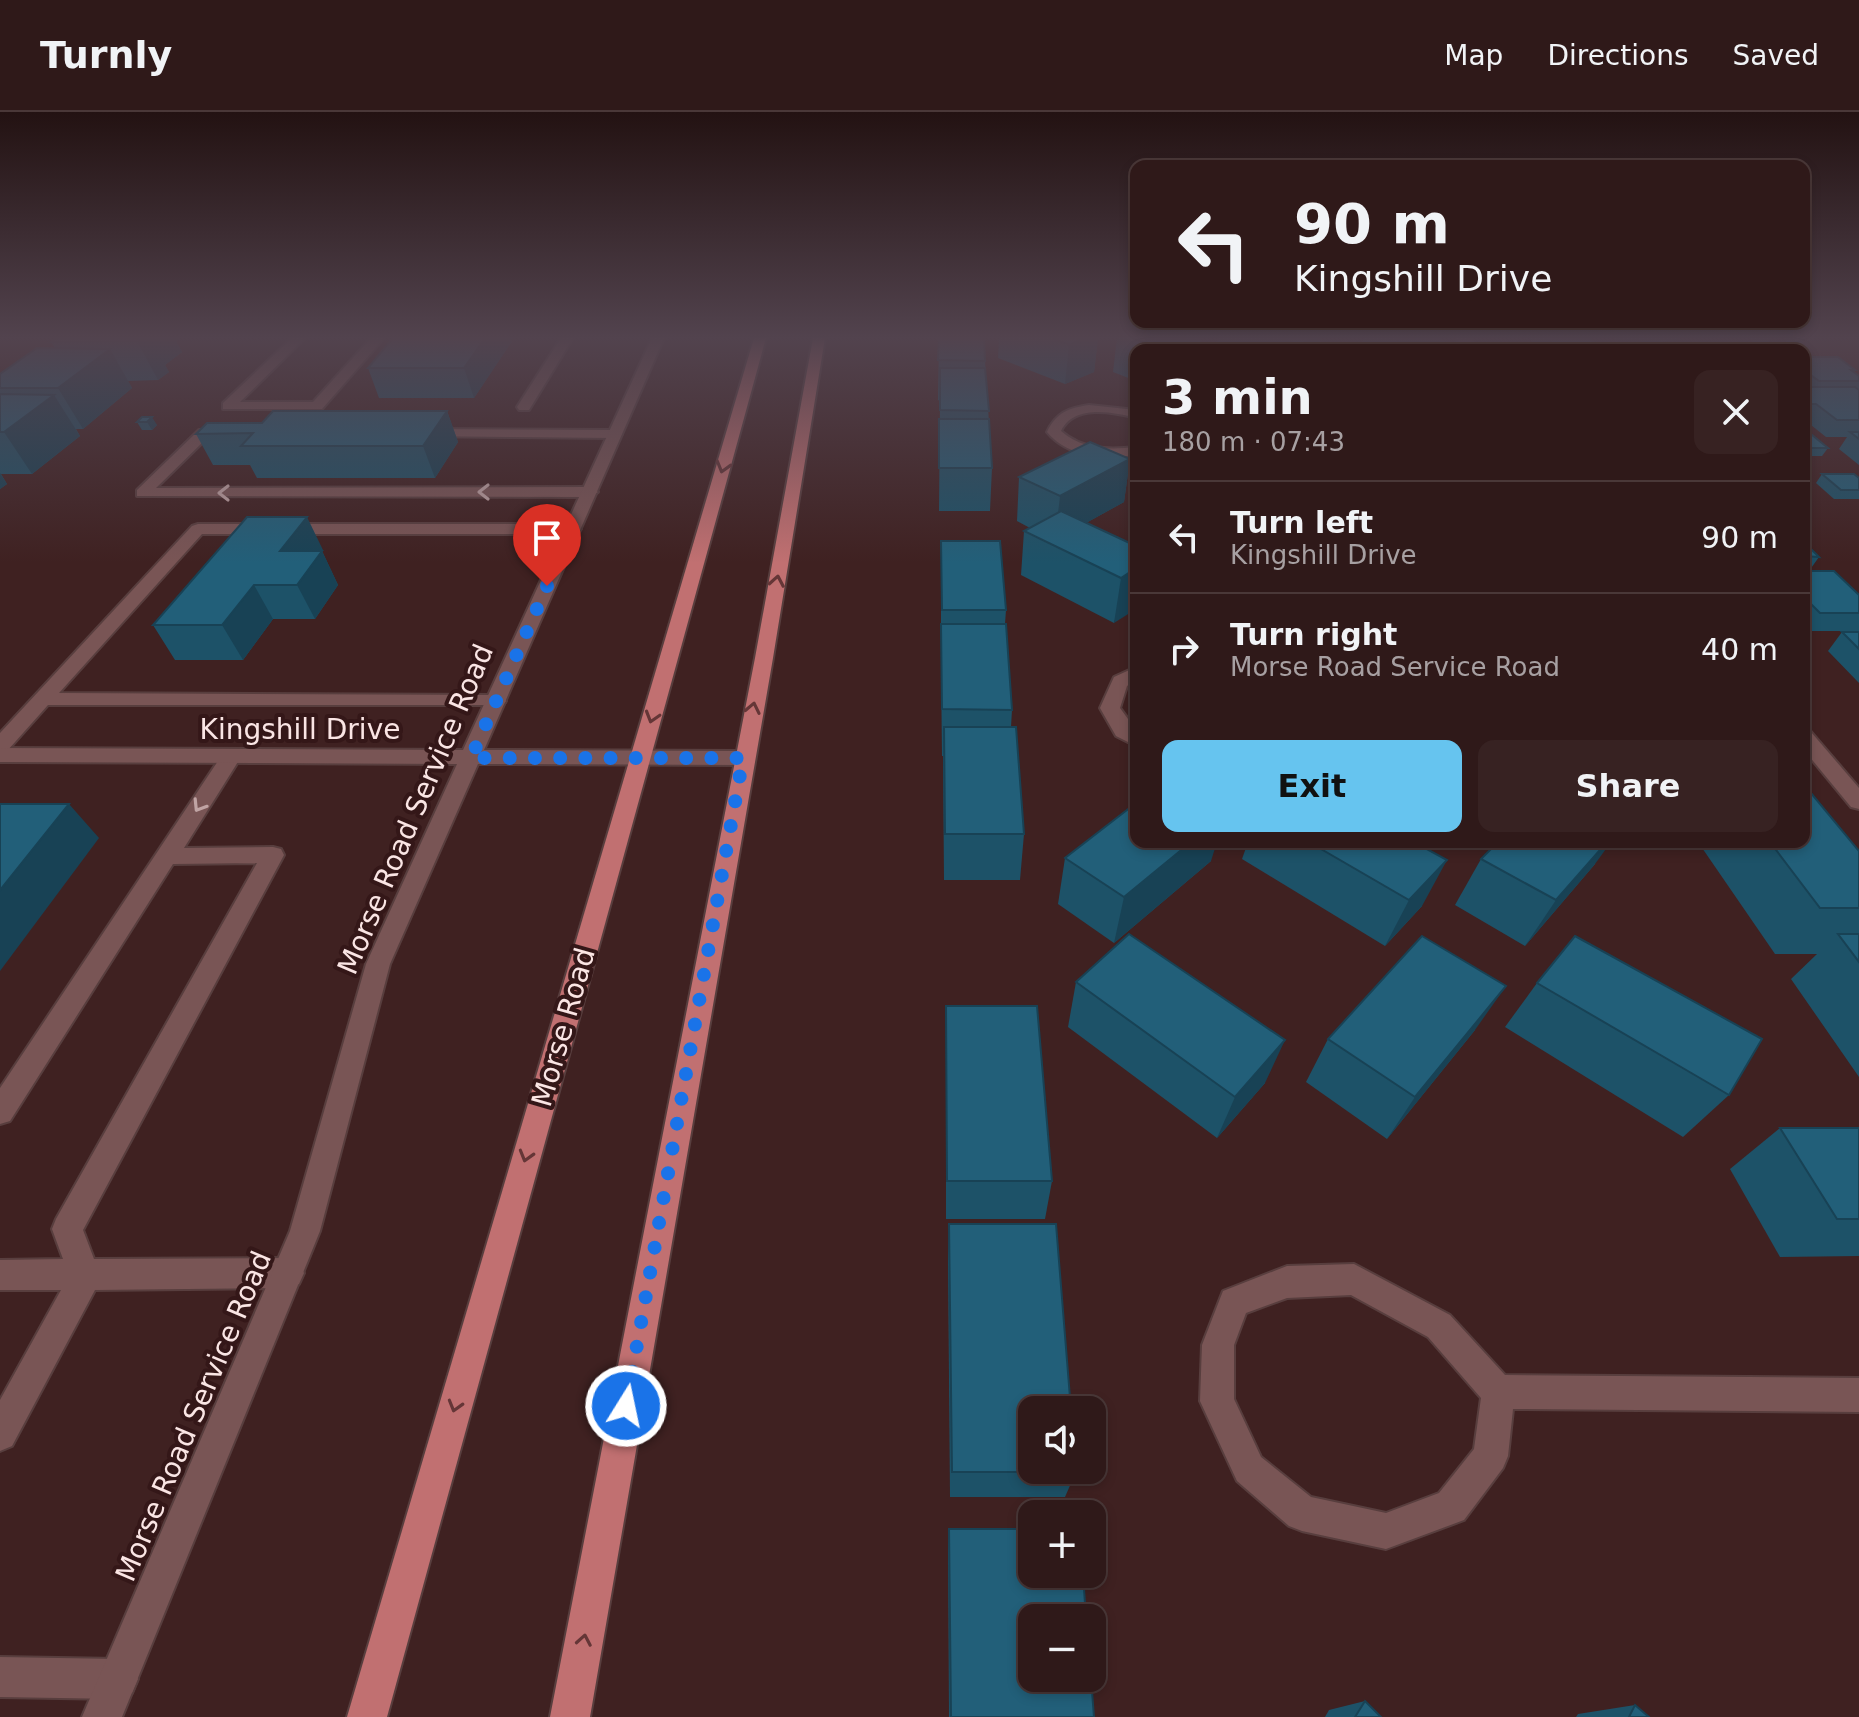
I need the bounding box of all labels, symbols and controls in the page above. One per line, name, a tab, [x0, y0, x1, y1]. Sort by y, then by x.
text: Turnly	[40, 33, 172, 77]
text: Map	[1444, 39, 1503, 72]
text: Directions	[1547, 39, 1688, 72]
text: Saved	[1732, 39, 1819, 72]
text: 90 m	[1294, 191, 1450, 256]
icon: left	[1162, 192, 1266, 296]
text: Kingshill Drive	[1294, 258, 1552, 299]
text: 3 min	[1162, 369, 1313, 425]
button: close	[1694, 370, 1778, 454]
text: 180 m · 07:43	[1162, 427, 1345, 457]
one-way arrow	[716, 460, 733, 474]
one-way arrow	[477, 483, 490, 501]
one-way arrow	[217, 484, 230, 502]
pin	[513, 504, 581, 586]
text: Turn left	[1230, 505, 1373, 540]
icon: left	[1162, 515, 1206, 559]
icon: arrive	[525, 516, 569, 560]
text: 90 m	[1701, 520, 1778, 555]
text: Kingshill Drive	[1230, 540, 1417, 570]
one-way arrow	[767, 574, 784, 588]
text: Turn right	[1230, 617, 1397, 652]
icon: right	[1162, 627, 1206, 671]
text: 40 m	[1701, 632, 1778, 667]
street label: Morse Road Service Road	[331, 639, 500, 979]
text: Morse Road Service Road	[1230, 652, 1560, 682]
one-way arrow	[744, 702, 761, 715]
one-way arrow	[645, 710, 661, 724]
street label: Kingshill Drive	[200, 713, 400, 746]
button: Exit	[1162, 740, 1462, 832]
button: Share	[1478, 740, 1778, 832]
one-way arrow	[194, 798, 209, 812]
street label: Morse Road	[525, 944, 602, 1110]
one-way arrow	[519, 1148, 536, 1162]
street label: Morse Road Service Road	[109, 1246, 278, 1586]
position arrow	[584, 1364, 668, 1448]
map controls	[1018, 1396, 1106, 1692]
button: sound	[1018, 1396, 1106, 1484]
one-way arrow	[448, 1398, 465, 1412]
button: +	[1018, 1500, 1106, 1588]
button: −	[1018, 1604, 1106, 1692]
one-way arrow	[574, 1634, 591, 1647]

